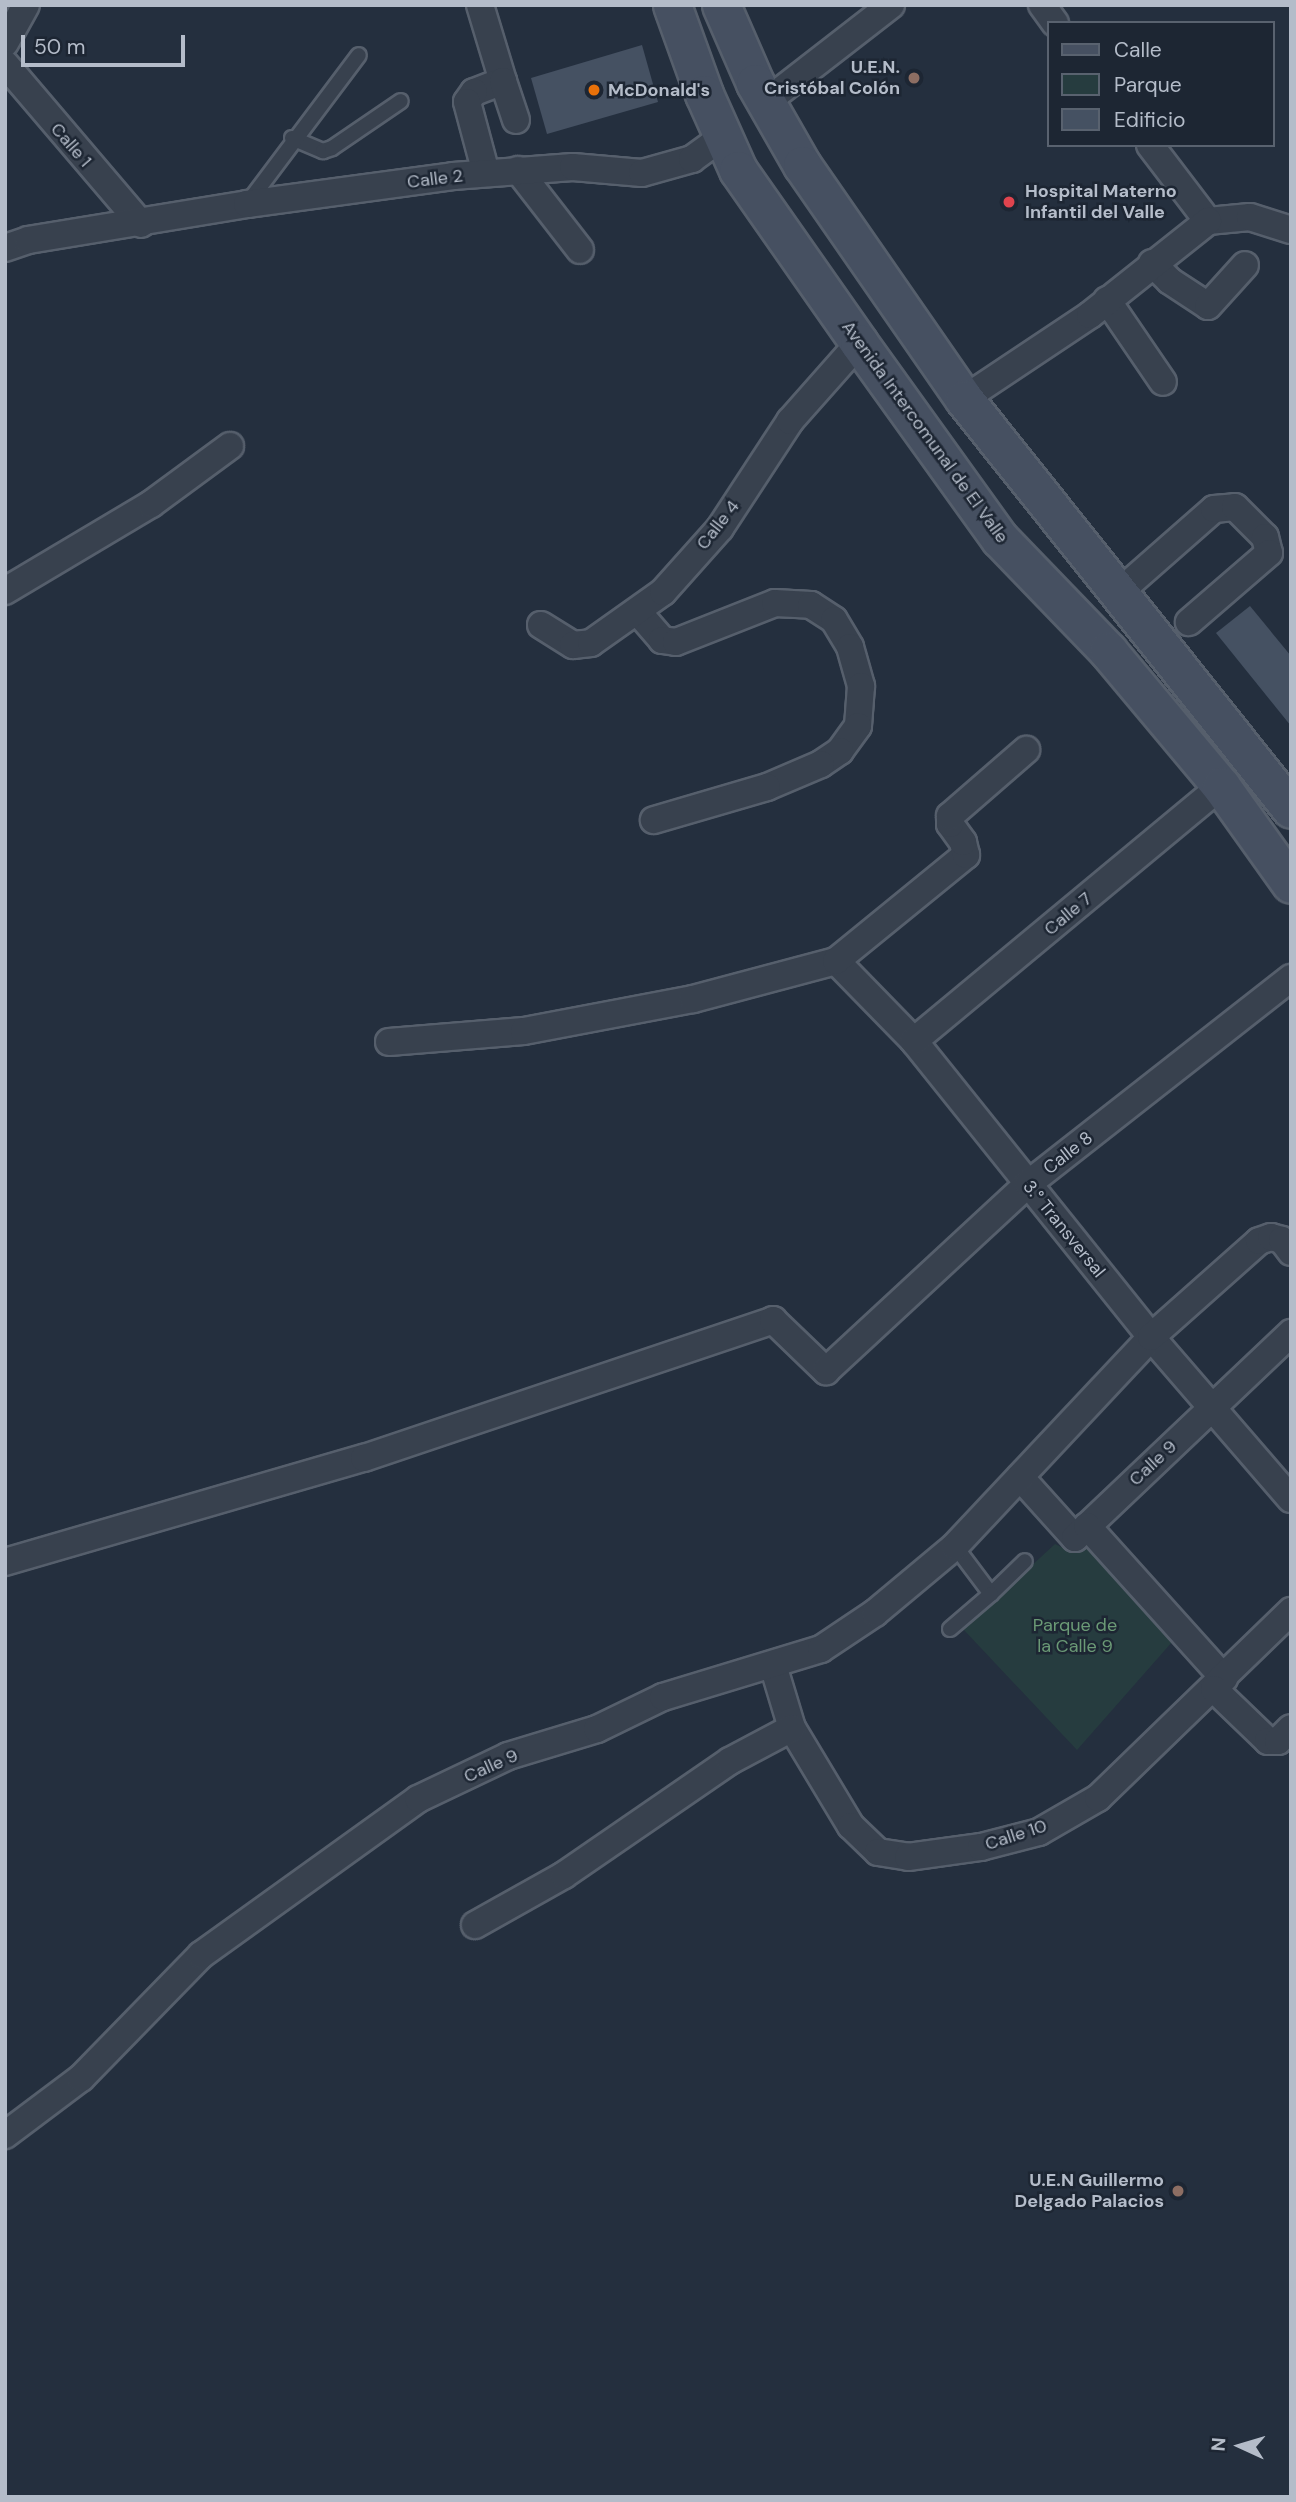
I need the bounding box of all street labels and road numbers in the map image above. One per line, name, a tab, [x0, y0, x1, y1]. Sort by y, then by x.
street label: Calle 1	[46, 119, 96, 171]
street label: Calle 2	[406, 165, 464, 193]
street label: Avenida Intercomunal de El Valle	[837, 317, 1013, 547]
street label: Calle 4	[692, 496, 744, 554]
street label: Calle 7	[1040, 888, 1096, 940]
street label: Calle 8	[1039, 1127, 1097, 1179]
street label: 3.° Transversal	[1018, 1176, 1110, 1282]
street label: Calle 9	[1125, 1436, 1181, 1490]
street label: Calle 9	[461, 1745, 521, 1787]
street label: Calle 10	[982, 1815, 1050, 1855]

